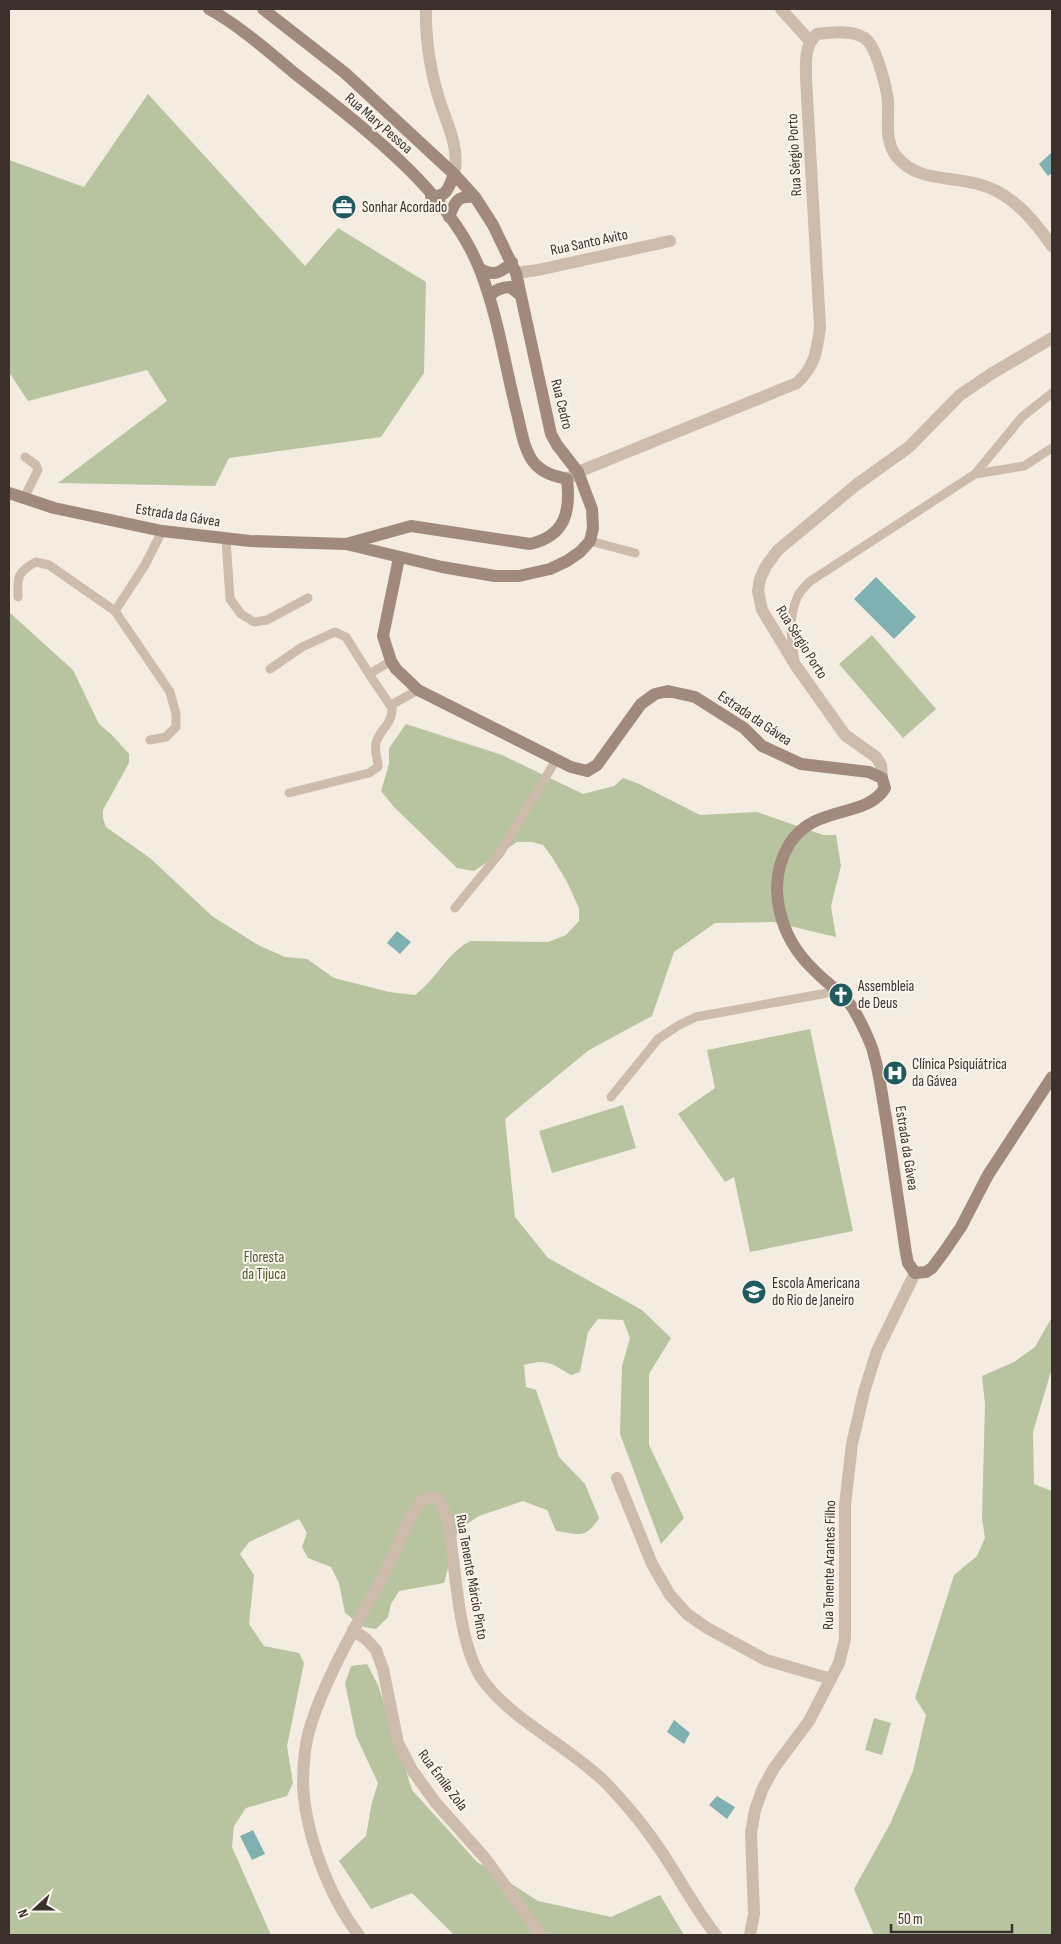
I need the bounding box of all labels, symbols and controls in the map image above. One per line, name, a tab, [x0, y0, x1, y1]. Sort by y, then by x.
street label: Rua Mary Pessoa	[341, 89, 417, 158]
street label: Rua Sérgio Porto	[783, 113, 806, 197]
office icon: Sonhar Acordado	[331, 194, 357, 220]
place label: Sonhar Acordado	[362, 198, 447, 217]
street label: Rua Santo Avito	[549, 225, 630, 260]
street label: Rua Cedro	[546, 377, 577, 431]
street label: Estrada da Gávea	[134, 499, 222, 532]
street label: Rua Sérgio Porto	[772, 602, 832, 682]
street label: Estrada da Gávea	[714, 687, 796, 750]
place label: Assembleia de Deus	[857, 977, 915, 1013]
church icon: Assembleia de Deus	[828, 982, 854, 1008]
place label: Clínica Psiquiátrica da Gávea	[912, 1055, 1007, 1091]
hospital icon: Clínica Psiquiátrica da Gávea	[882, 1060, 908, 1086]
street label: Estrada da Gávea	[890, 1104, 923, 1192]
park label: Floresta da Tijuca	[242, 1248, 286, 1284]
place label: Escola Americana do Rio de Janeiro	[772, 1274, 860, 1310]
school or university icon: Escola Americana do Rio de Janeiro	[741, 1279, 767, 1305]
street label: Rua Tenente Arantes Filho	[819, 1500, 840, 1630]
street label: Rua Tenente Márcio Pinto	[451, 1513, 492, 1641]
street label: Rua Émile Zola	[413, 1746, 472, 1815]
north arrow	[10, 1884, 60, 1934]
scale bar	[891, 1902, 1012, 1934]
text: N	[14, 1907, 33, 1920]
text: 50 m	[898, 1910, 923, 1929]

